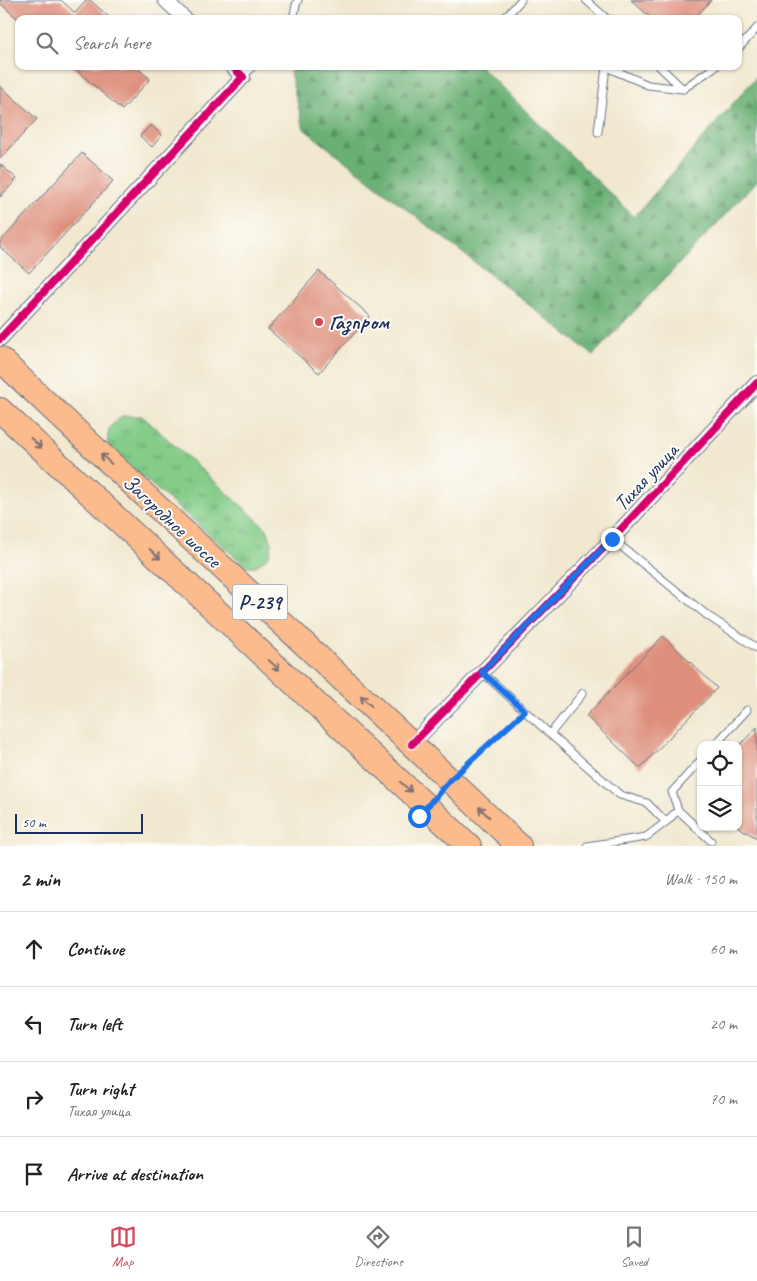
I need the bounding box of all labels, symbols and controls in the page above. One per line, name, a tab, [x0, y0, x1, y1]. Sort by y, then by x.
search box	[15, 15, 742, 70]
icon: search	[33, 29, 61, 57]
text: Search here	[73, 31, 150, 55]
place label: Газпром	[329, 309, 390, 336]
marker: Газпром	[313, 316, 325, 328]
street label: Тихая улица	[608, 436, 685, 516]
one-way arrow	[29, 437, 42, 449]
one-way arrow	[99, 453, 112, 465]
street label: Загородное шоссе	[117, 469, 228, 575]
route end	[601, 528, 624, 551]
one-way arrow	[148, 548, 161, 560]
road number: Р-239	[232, 584, 288, 620]
one-way arrow	[267, 659, 280, 671]
one-way arrow	[359, 695, 372, 707]
map controls	[697, 741, 742, 831]
button: locate	[697, 741, 742, 786]
one-way arrow	[399, 781, 412, 793]
button: layers	[697, 786, 742, 831]
route start	[408, 805, 431, 828]
one-way arrow	[477, 806, 490, 818]
scale bar	[15, 811, 142, 834]
text: 50 m	[22, 814, 46, 831]
text: 2 min	[20, 866, 60, 892]
text: Walk · 150 m	[665, 869, 737, 889]
icon: ahead	[20, 935, 48, 963]
text: Continue	[67, 937, 124, 961]
text: 60 m	[710, 939, 737, 959]
icon: left	[20, 1010, 48, 1038]
text: Turn left	[67, 1012, 122, 1036]
text: 20 m	[710, 1014, 737, 1034]
text: Turn right	[67, 1077, 134, 1101]
icon: right	[20, 1085, 48, 1113]
text: 70 m	[710, 1089, 737, 1109]
text: Тихая улица	[67, 1101, 130, 1121]
icon: arrive	[20, 1160, 48, 1188]
text: Arrive at destination	[67, 1162, 203, 1186]
tab: Map	[109, 1223, 137, 1270]
tab: Directions	[354, 1223, 403, 1270]
tab: Saved	[620, 1223, 648, 1270]

